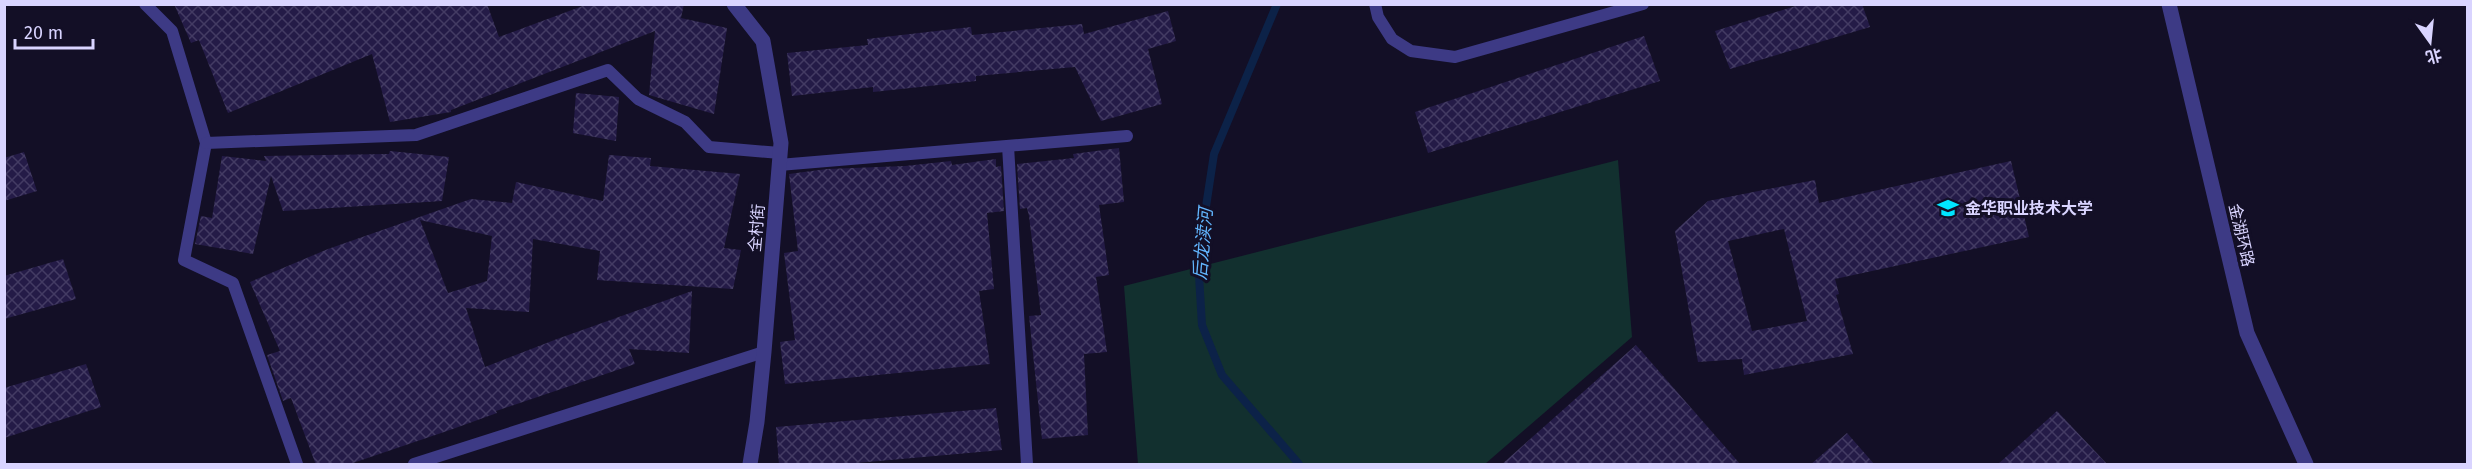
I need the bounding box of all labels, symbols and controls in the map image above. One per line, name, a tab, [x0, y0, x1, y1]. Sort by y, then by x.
scale bar	[15, 12, 93, 50]
north arrow	[2400, 12, 2460, 72]
text: 20 m	[24, 22, 63, 44]
text: 北	[2424, 45, 2444, 67]
school or university icon: 金华职业技术大学	[1936, 196, 1960, 220]
place label: 金华职业技术大学	[1965, 199, 2093, 218]
street label: 金湖环路	[2225, 202, 2258, 268]
street label: 全村街	[745, 203, 768, 253]
water label: 后龙渎河	[1189, 204, 1217, 281]

